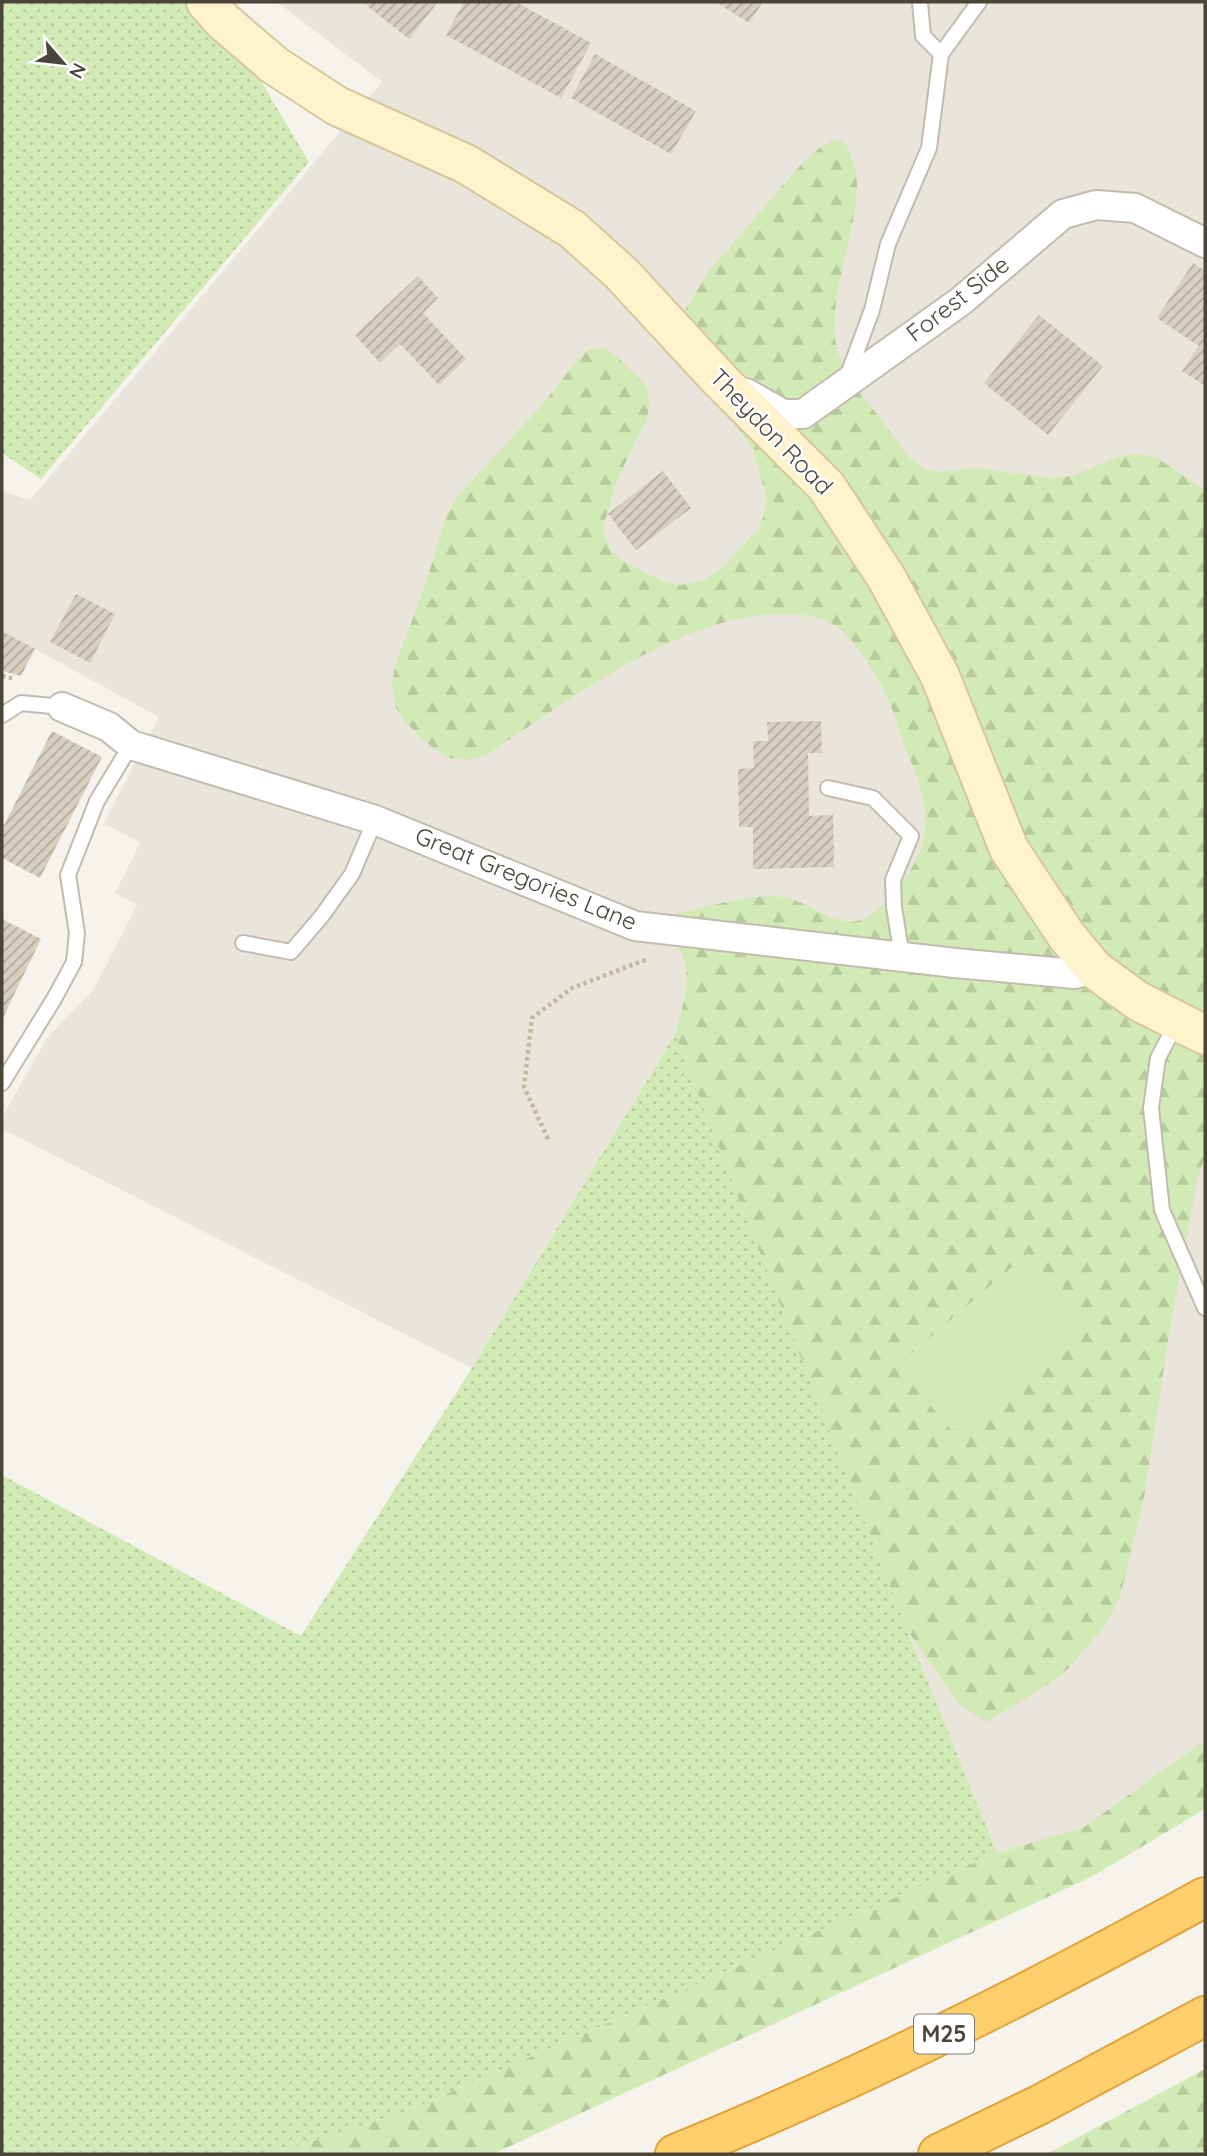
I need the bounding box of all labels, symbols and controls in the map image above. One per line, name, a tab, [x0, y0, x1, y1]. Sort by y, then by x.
north arrow	[28, 28, 98, 98]
text: N	[64, 59, 92, 83]
street label: Forest Side	[900, 249, 1015, 348]
street label: Theydon Road	[704, 362, 840, 501]
street label: Great Gregories Lane	[411, 820, 642, 936]
road number: M25	[914, 2014, 974, 2054]

